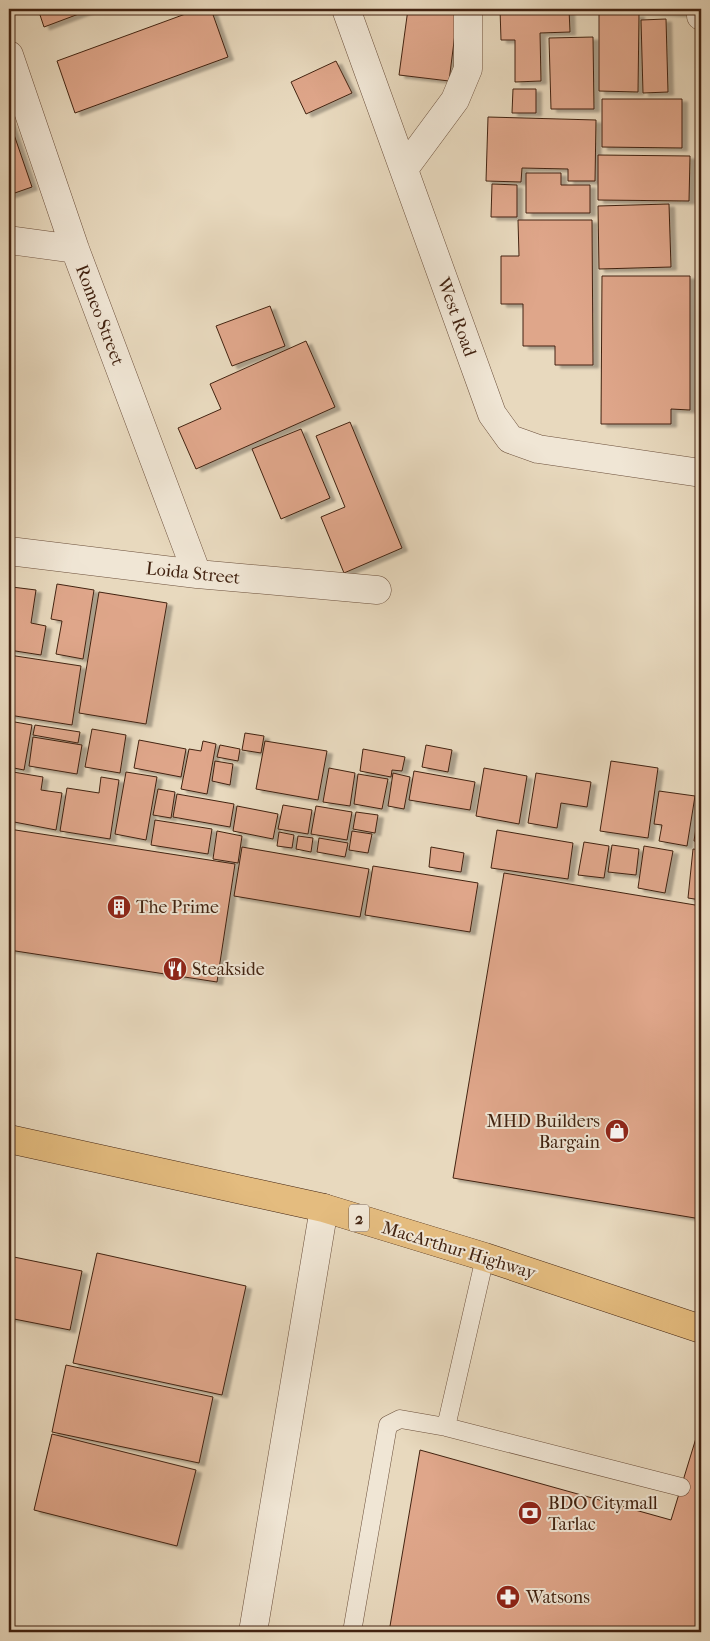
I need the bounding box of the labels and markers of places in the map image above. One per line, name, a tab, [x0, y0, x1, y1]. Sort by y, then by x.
building icon: The Prime	[106, 894, 132, 920]
place label: The Prime	[136, 897, 219, 918]
restaurant icon: Steakside	[162, 956, 188, 982]
place label: Steakside	[192, 959, 265, 980]
place label: MHD Builders Bargain	[487, 1111, 601, 1153]
shop icon: MHD Builders Bargain	[604, 1118, 630, 1144]
place label: BDO Citymall Tarlac	[548, 1493, 658, 1535]
bank icon: BDO Citymall Tarlac	[517, 1500, 543, 1526]
pharmacy icon: Watsons	[495, 1584, 521, 1610]
place label: Watsons	[525, 1587, 590, 1608]

